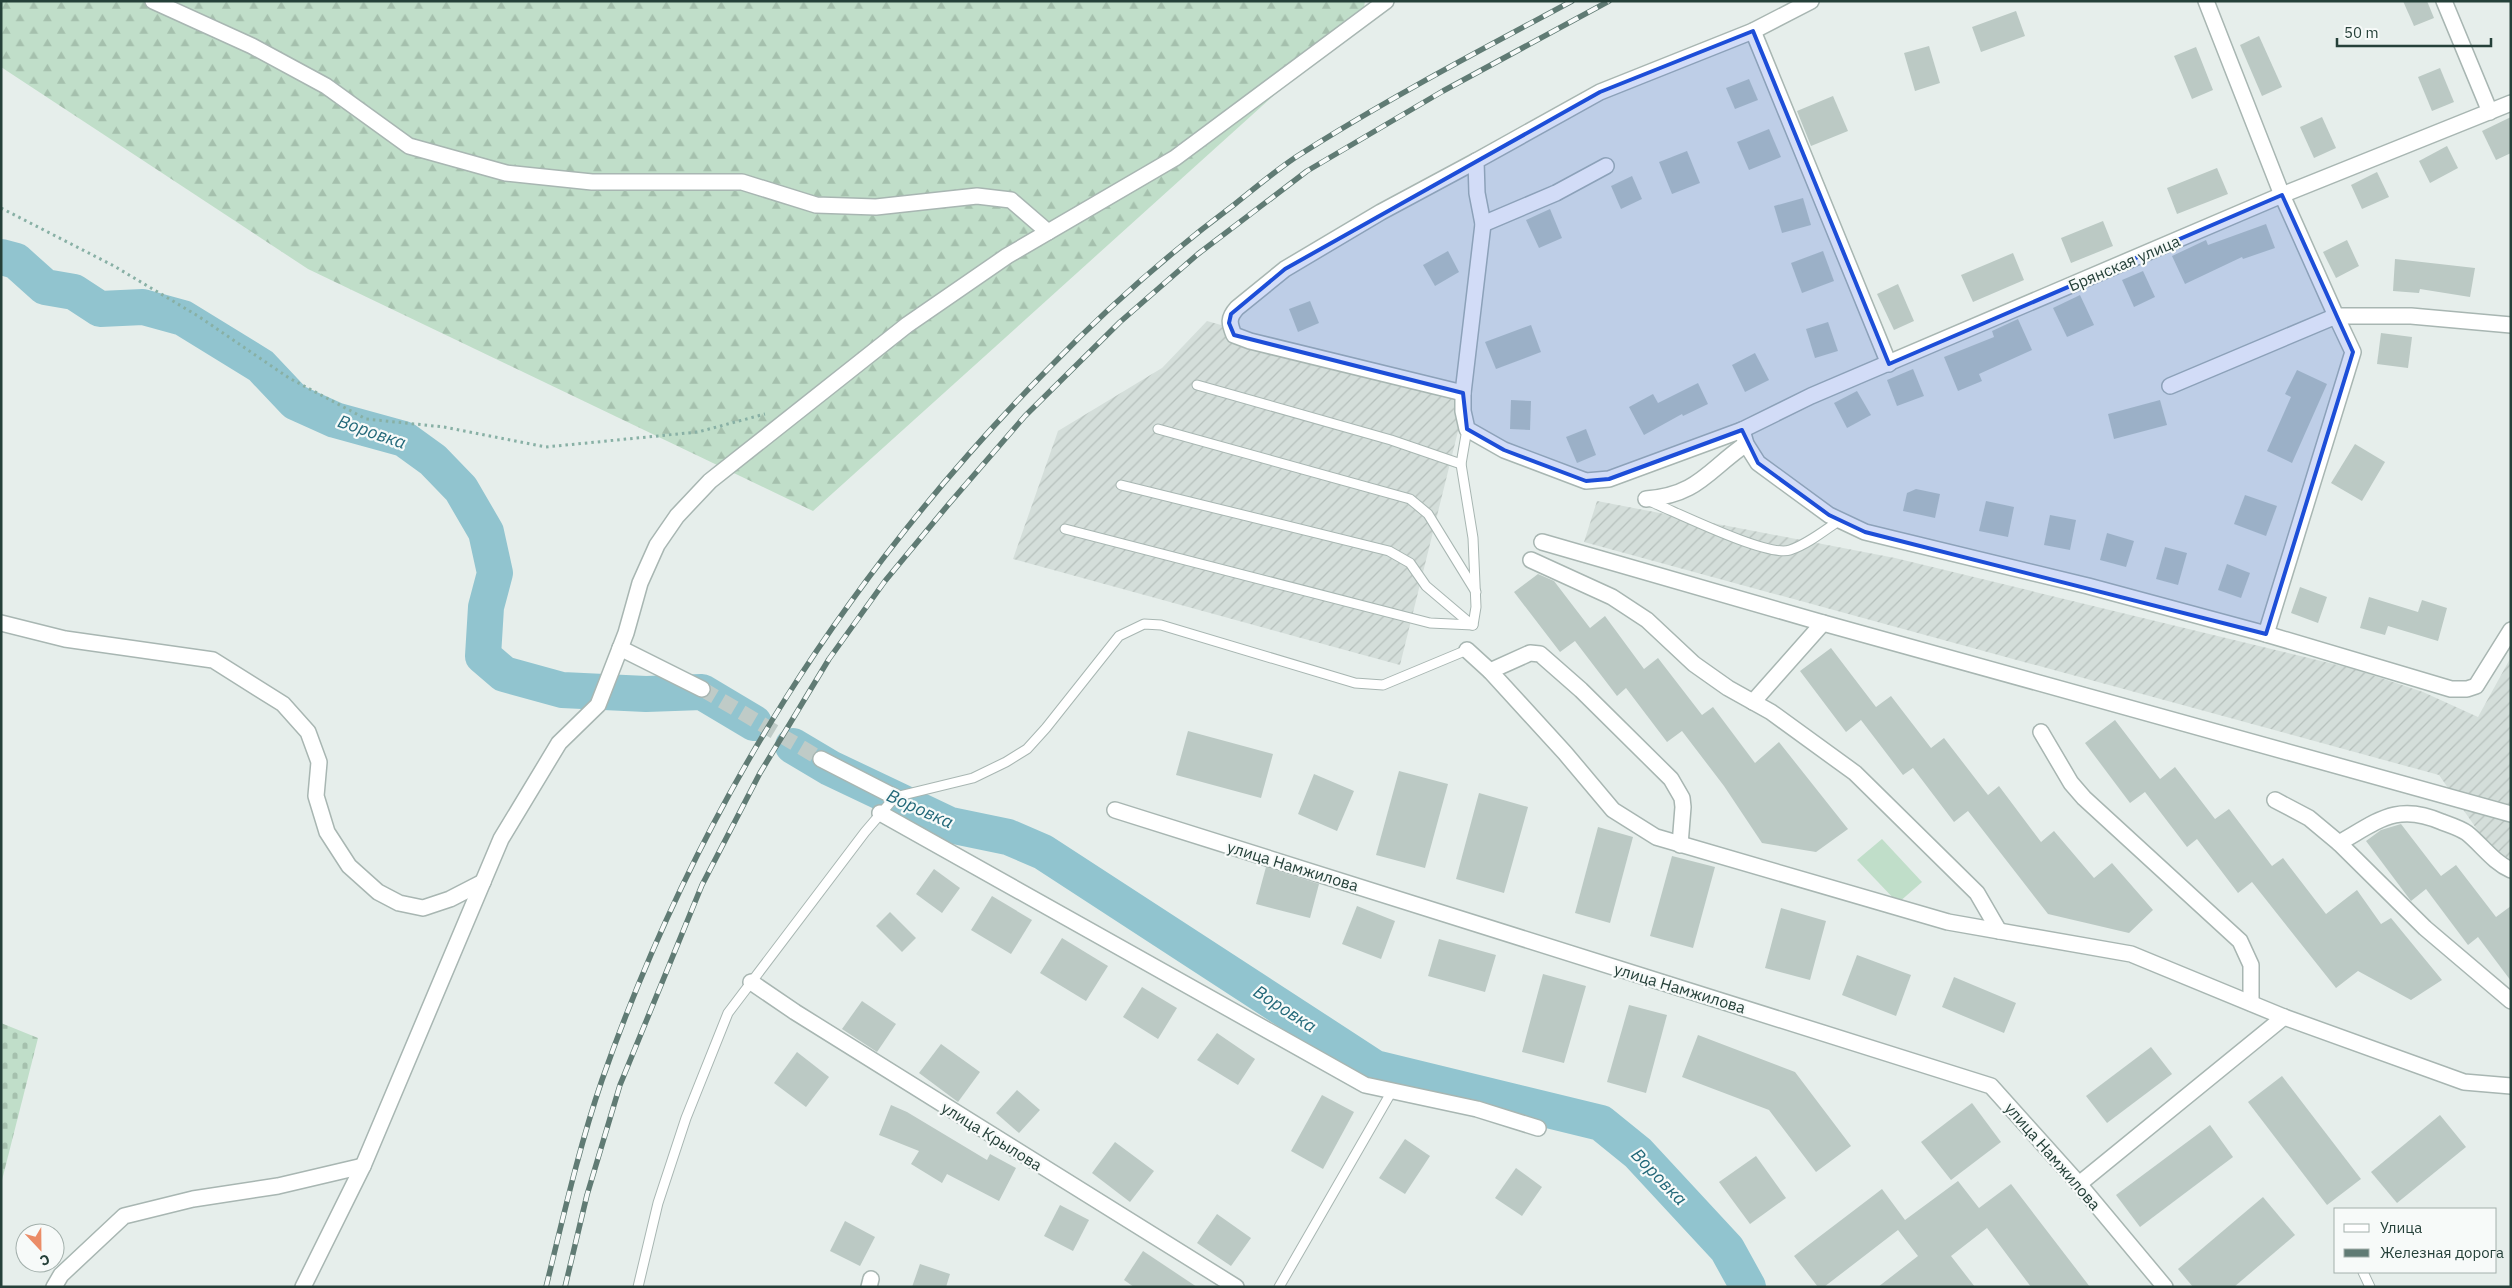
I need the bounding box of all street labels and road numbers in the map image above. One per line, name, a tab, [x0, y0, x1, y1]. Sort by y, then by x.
street label: Брянская улица	[2065, 230, 2183, 296]
street label: улица Намжилова	[1225, 837, 1361, 896]
street label: улица Намжилова	[1612, 959, 1748, 1018]
street label: улица Крылова	[938, 1097, 1046, 1175]
street label: улица Намжилова	[2001, 1098, 2106, 1214]

